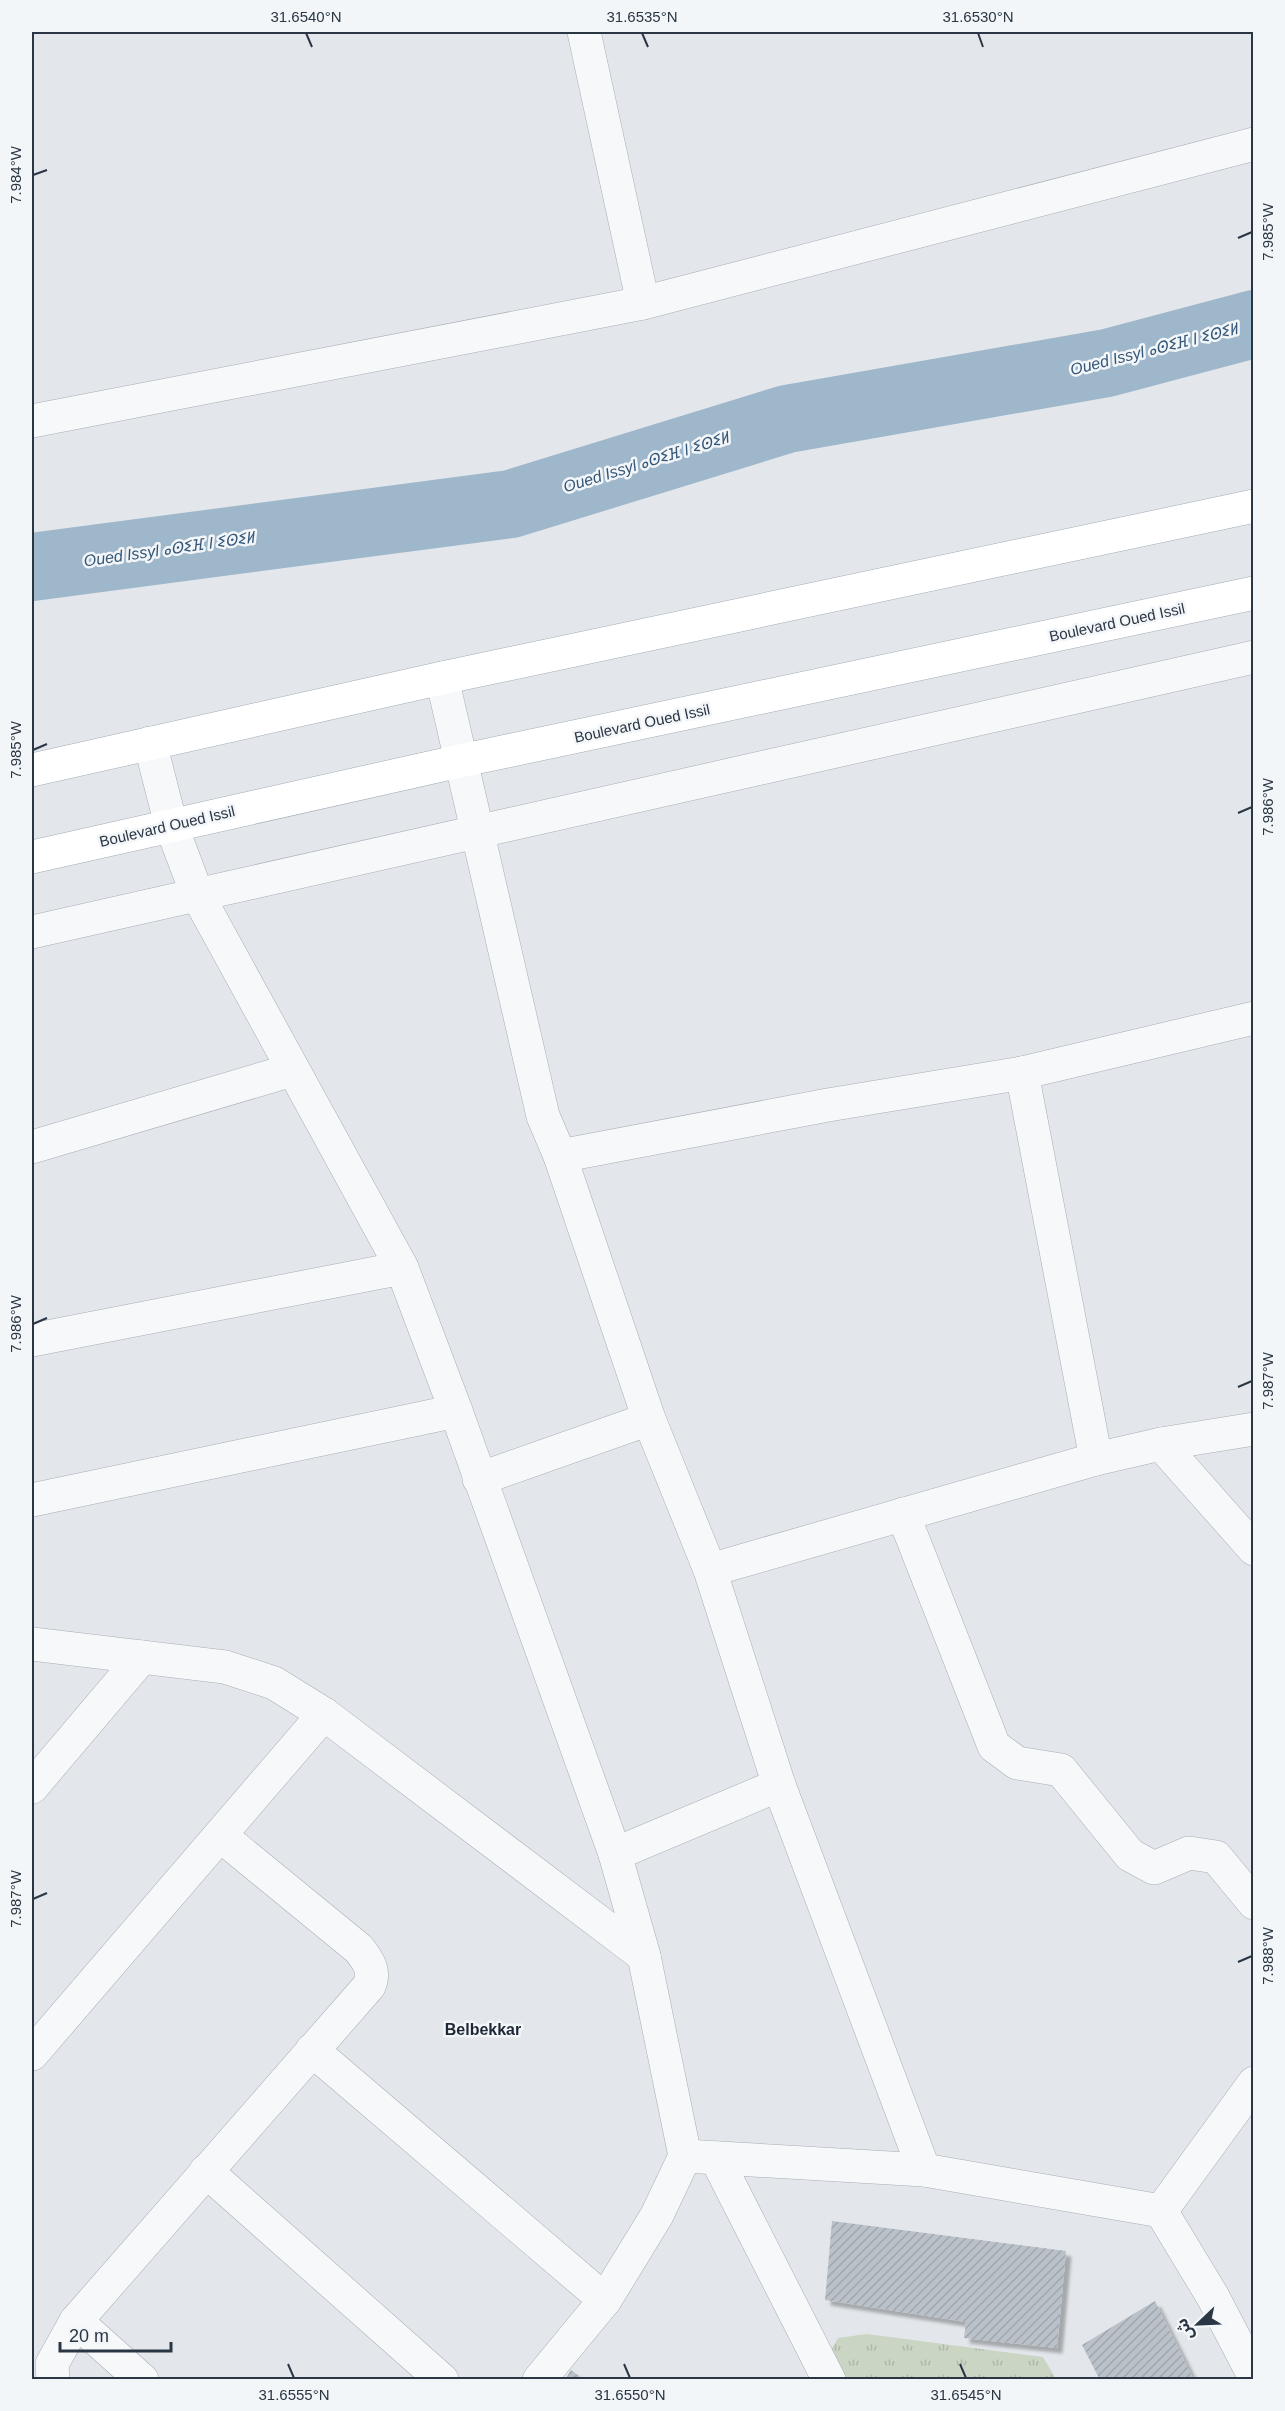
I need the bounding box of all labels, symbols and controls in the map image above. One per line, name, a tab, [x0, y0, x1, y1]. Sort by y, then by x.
text: 31.6540°N	[270, 8, 342, 25]
text: 31.6535°N	[606, 8, 678, 25]
text: 31.6530°N	[942, 8, 1014, 25]
text: 7.984°W	[7, 145, 24, 204]
text: 7.985°W	[1259, 202, 1276, 261]
water label: Oued Issyl ⴰⵙⵉⴼ ⵏ ⵉⵙⵉⵍ	[1068, 319, 1241, 378]
water label: Oued Issyl ⴰⵙⵉⴼ ⵏ ⵉⵙⵉⵍ	[561, 428, 733, 495]
water label: Oued Issyl ⴰⵙⵉⴼ ⵏ ⵉⵙⵉⵍ	[83, 528, 257, 569]
street label: Boulevard Oued Issil	[1048, 599, 1186, 645]
street label: Boulevard Oued Issil	[573, 700, 711, 746]
text: 7.985°W	[7, 720, 24, 779]
text: 7.986°W	[1259, 777, 1276, 836]
street label: Boulevard Oued Issil	[98, 802, 236, 850]
text: 7.986°W	[7, 1294, 24, 1353]
text: 7.987°W	[1259, 1351, 1276, 1410]
text: 7.987°W	[7, 1869, 24, 1928]
text: 7.988°W	[1259, 1926, 1276, 1985]
district label: Belbekkar	[445, 2021, 521, 2038]
north arrow	[1168, 2294, 1228, 2354]
scale bar	[60, 2315, 171, 2353]
text: ش	[1173, 2316, 1198, 2343]
text: 20 m	[69, 2326, 109, 2346]
text: 31.6555°N	[258, 2386, 330, 2403]
text: 31.6550°N	[594, 2386, 666, 2403]
text: 31.6545°N	[930, 2386, 1002, 2403]

